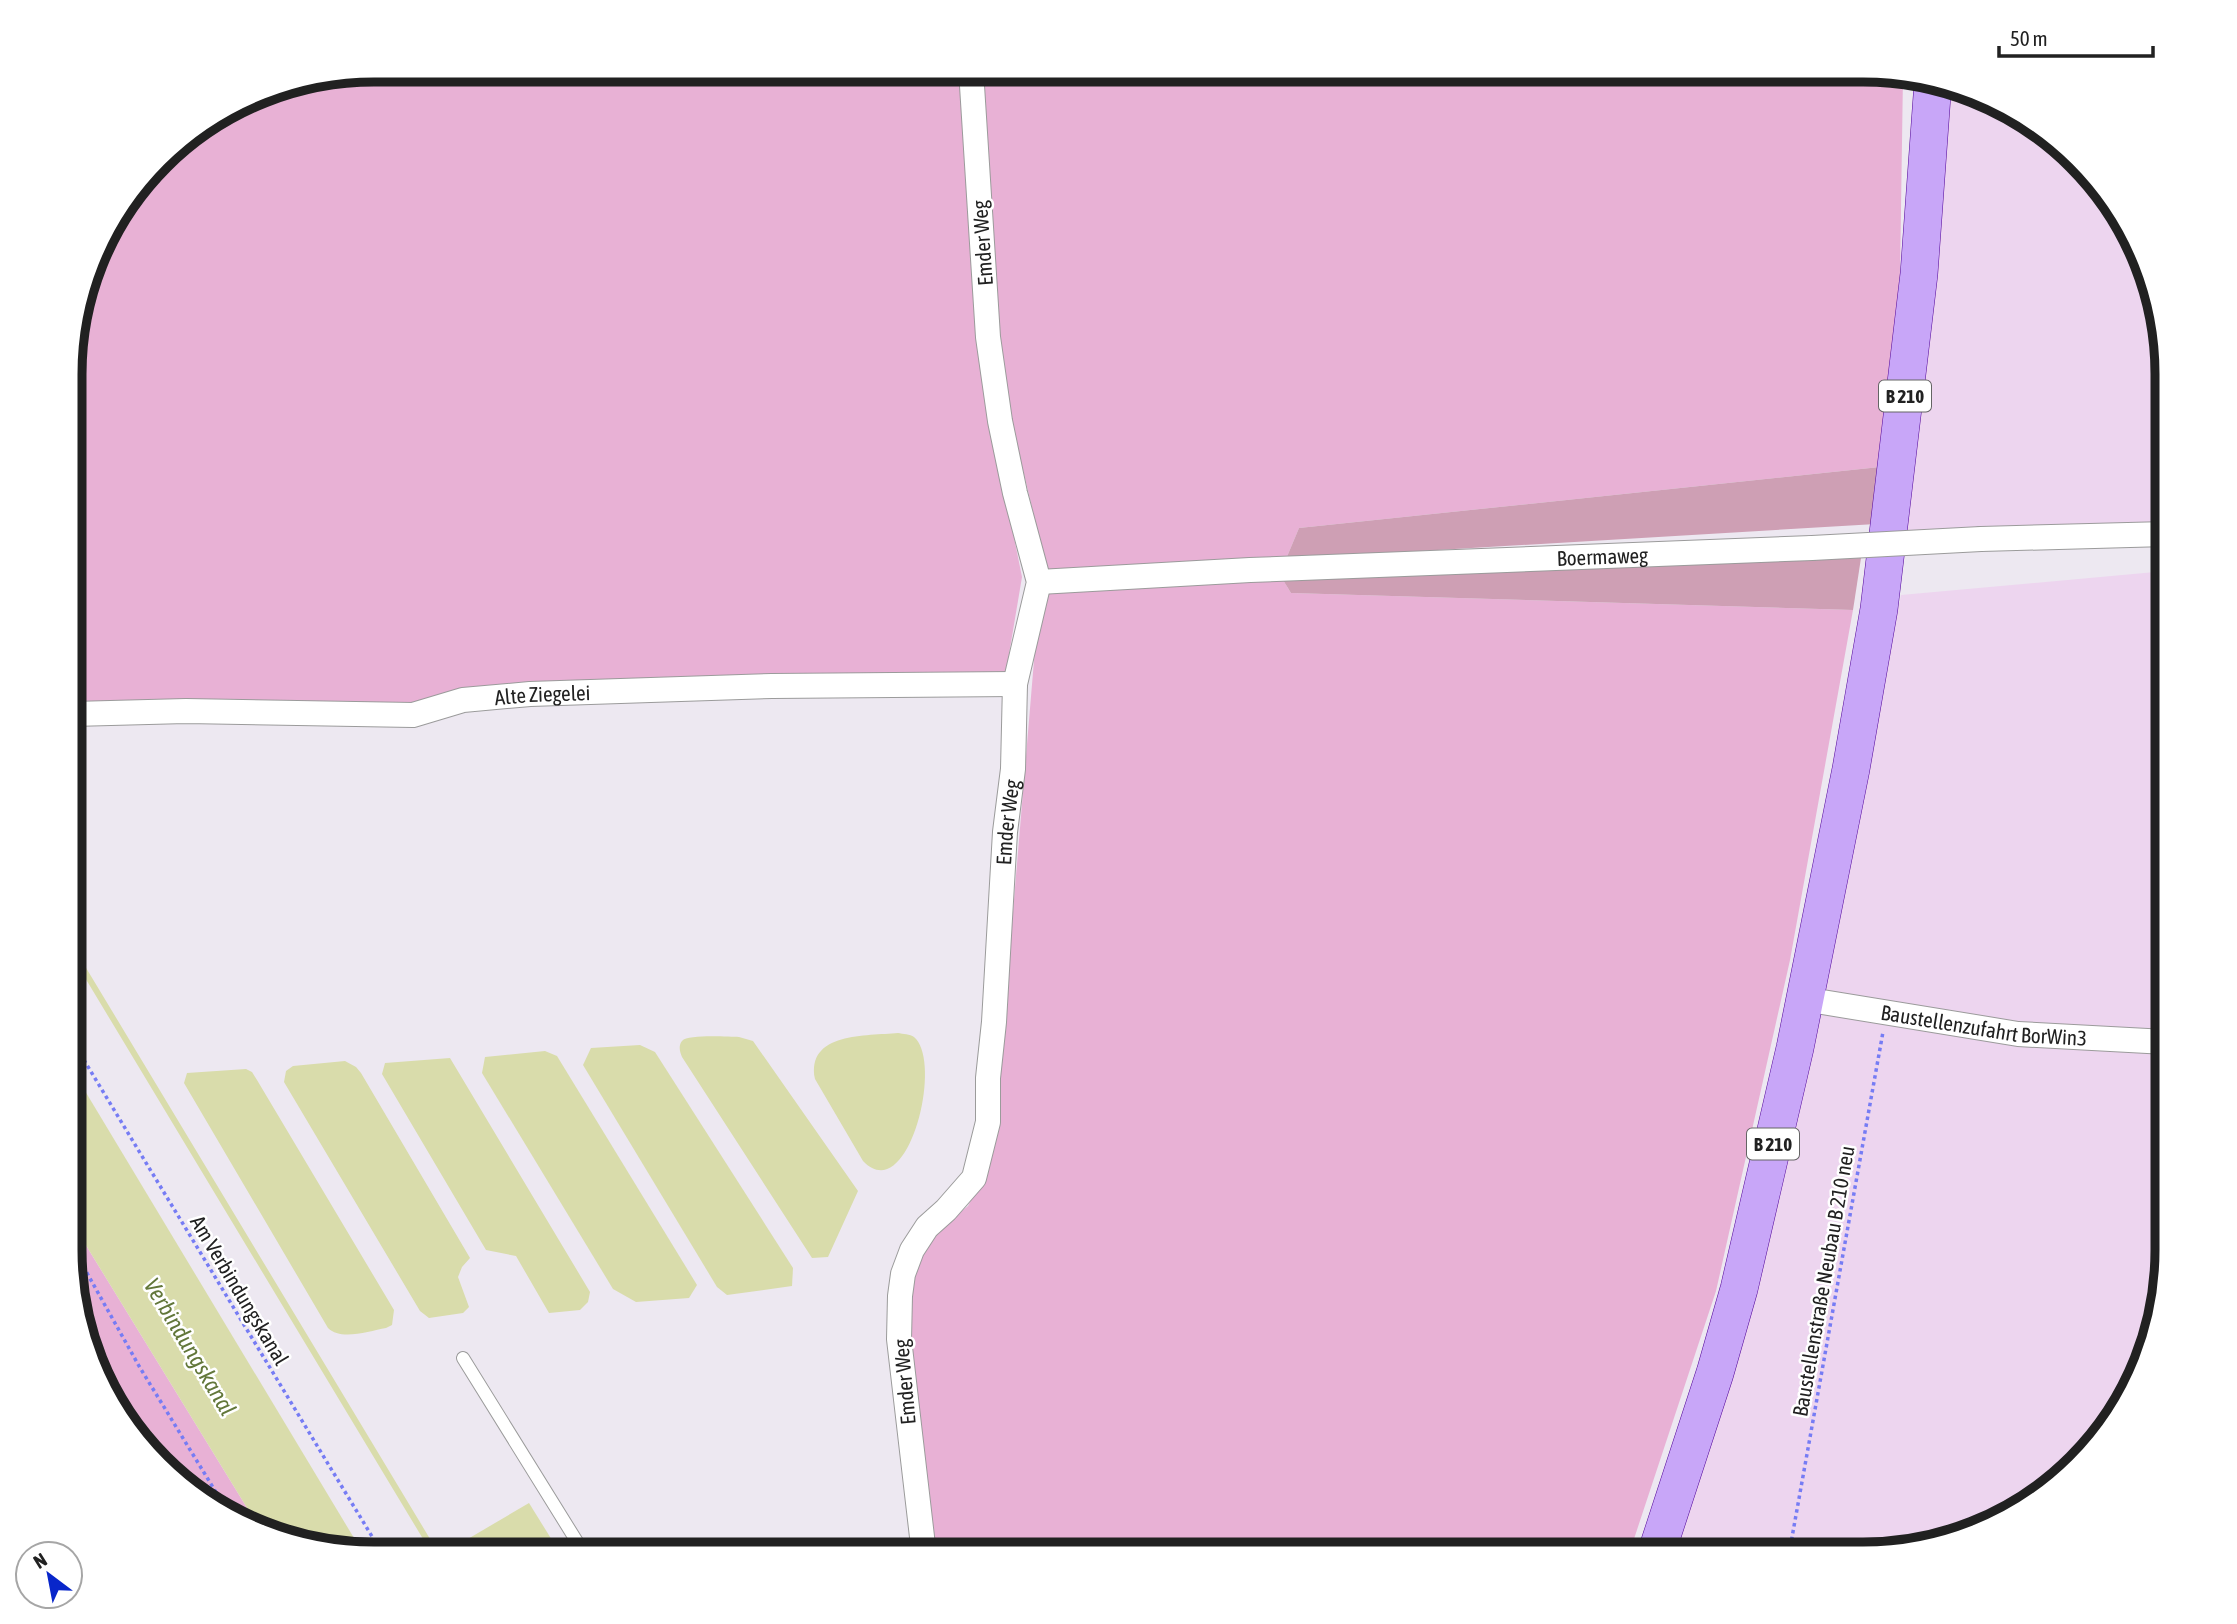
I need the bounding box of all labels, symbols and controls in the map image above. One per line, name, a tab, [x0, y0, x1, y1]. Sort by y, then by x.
scale bar	[1999, 14, 2153, 58]
text: 50 m	[2010, 26, 2048, 50]
street label: Emder Weg	[967, 199, 997, 287]
road number: B 210	[1879, 380, 1931, 412]
street label: Boermaweg	[1556, 542, 1649, 570]
street label: Alte Ziegelei	[494, 680, 591, 709]
street label: Emder Weg	[991, 778, 1024, 866]
street label: Baustellenzufahrt BorWin3	[1879, 1000, 2088, 1050]
road number: B 210	[1747, 1128, 1799, 1160]
street label: Baustellenstraße Neubau B 210 neu	[1787, 1144, 1859, 1418]
street label: Am Verbindungskanal	[185, 1211, 295, 1369]
water label: Verbindungskanal	[138, 1273, 242, 1421]
street label: Emder Weg	[888, 1338, 920, 1426]
north arrow	[14, 1540, 84, 1610]
text: N	[29, 1548, 51, 1573]

